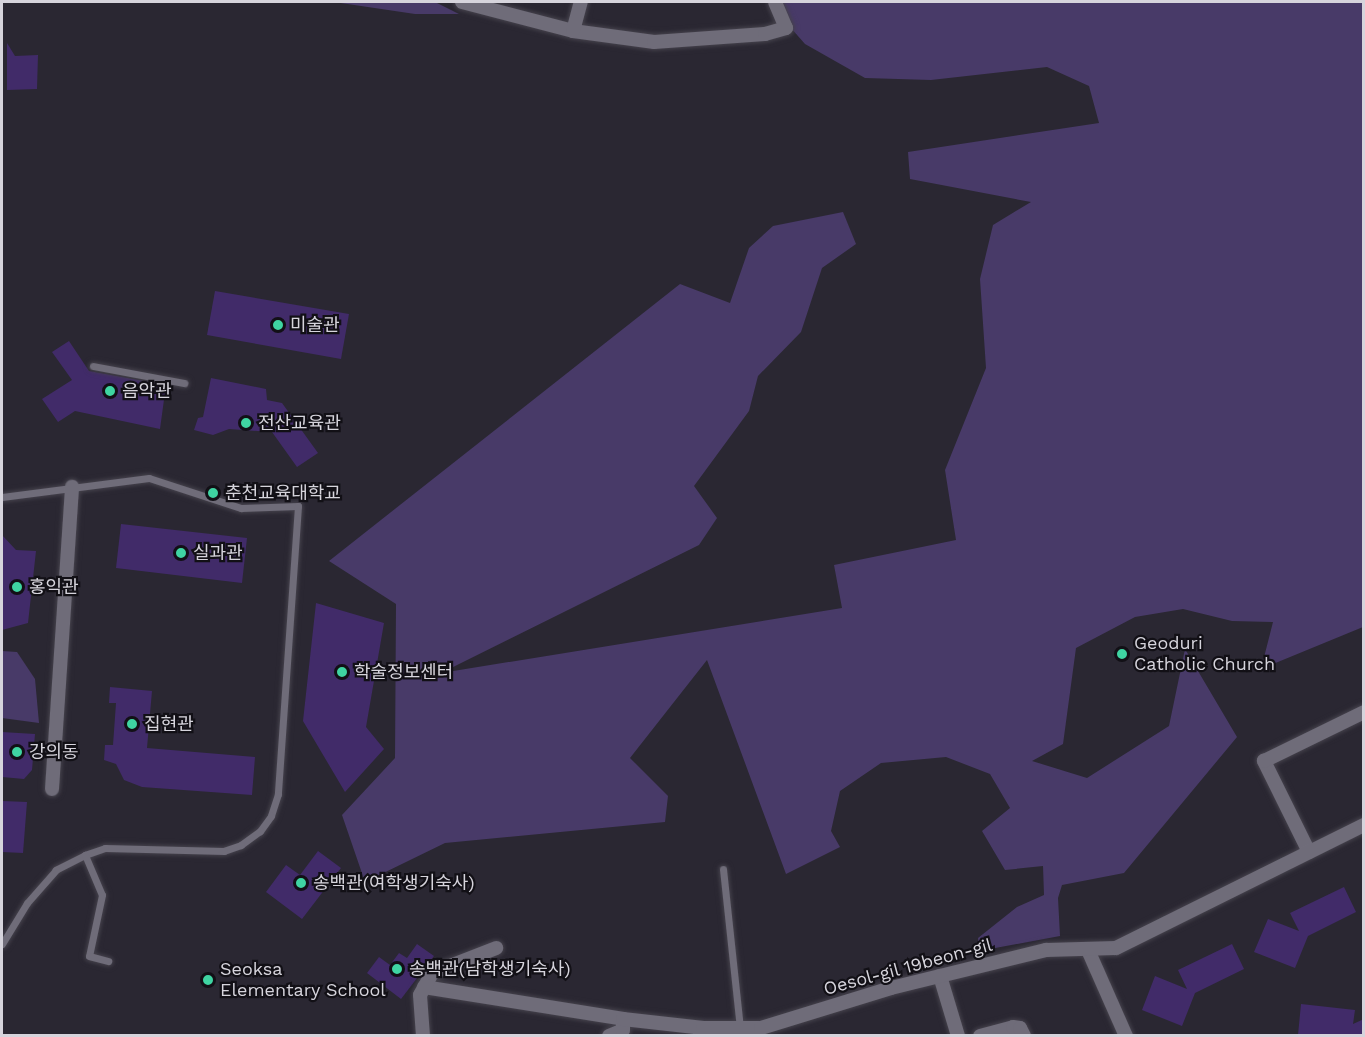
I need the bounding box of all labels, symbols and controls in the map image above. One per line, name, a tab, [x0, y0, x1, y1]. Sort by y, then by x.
place label: 미술관	[290, 314, 340, 336]
marker: 미술관	[271, 318, 285, 332]
place label: 음악관	[122, 380, 172, 402]
marker: 음악관	[103, 384, 117, 398]
place label: 전산교육관	[258, 412, 341, 434]
marker: 전산교육관	[239, 416, 253, 430]
place label: 춘천교육대학교	[225, 482, 341, 504]
marker: 춘천교육대학교	[206, 486, 220, 500]
place label: 실과관	[193, 542, 243, 564]
marker: 실과관	[174, 546, 188, 560]
place label: 홍익관	[29, 576, 79, 598]
marker: 홍익관	[10, 580, 24, 594]
place label: Geoduri Catholic Church	[1134, 633, 1275, 676]
marker: Geoduri Catholic Church	[1115, 647, 1129, 661]
place label: 학술정보센터	[354, 661, 453, 683]
marker: 학술정보센터	[335, 665, 349, 679]
place label: 집현관	[144, 713, 194, 735]
marker: 집현관	[125, 717, 139, 731]
place label: 강의동	[29, 741, 79, 763]
marker: 강의동	[10, 745, 24, 759]
place label: 송백관(여학생기숙사)	[313, 872, 475, 894]
marker: 송백관(여학생기숙사)	[294, 876, 308, 890]
street label: Oesol-gil 19beon-gil	[821, 934, 995, 1000]
place label: 송백관(남학생기숙사)	[409, 958, 571, 980]
place label: Seoksa Elementary School	[220, 959, 386, 1002]
marker: 송백관(남학생기숙사)	[390, 962, 404, 976]
marker: Seoksa Elementary School	[201, 973, 215, 987]

